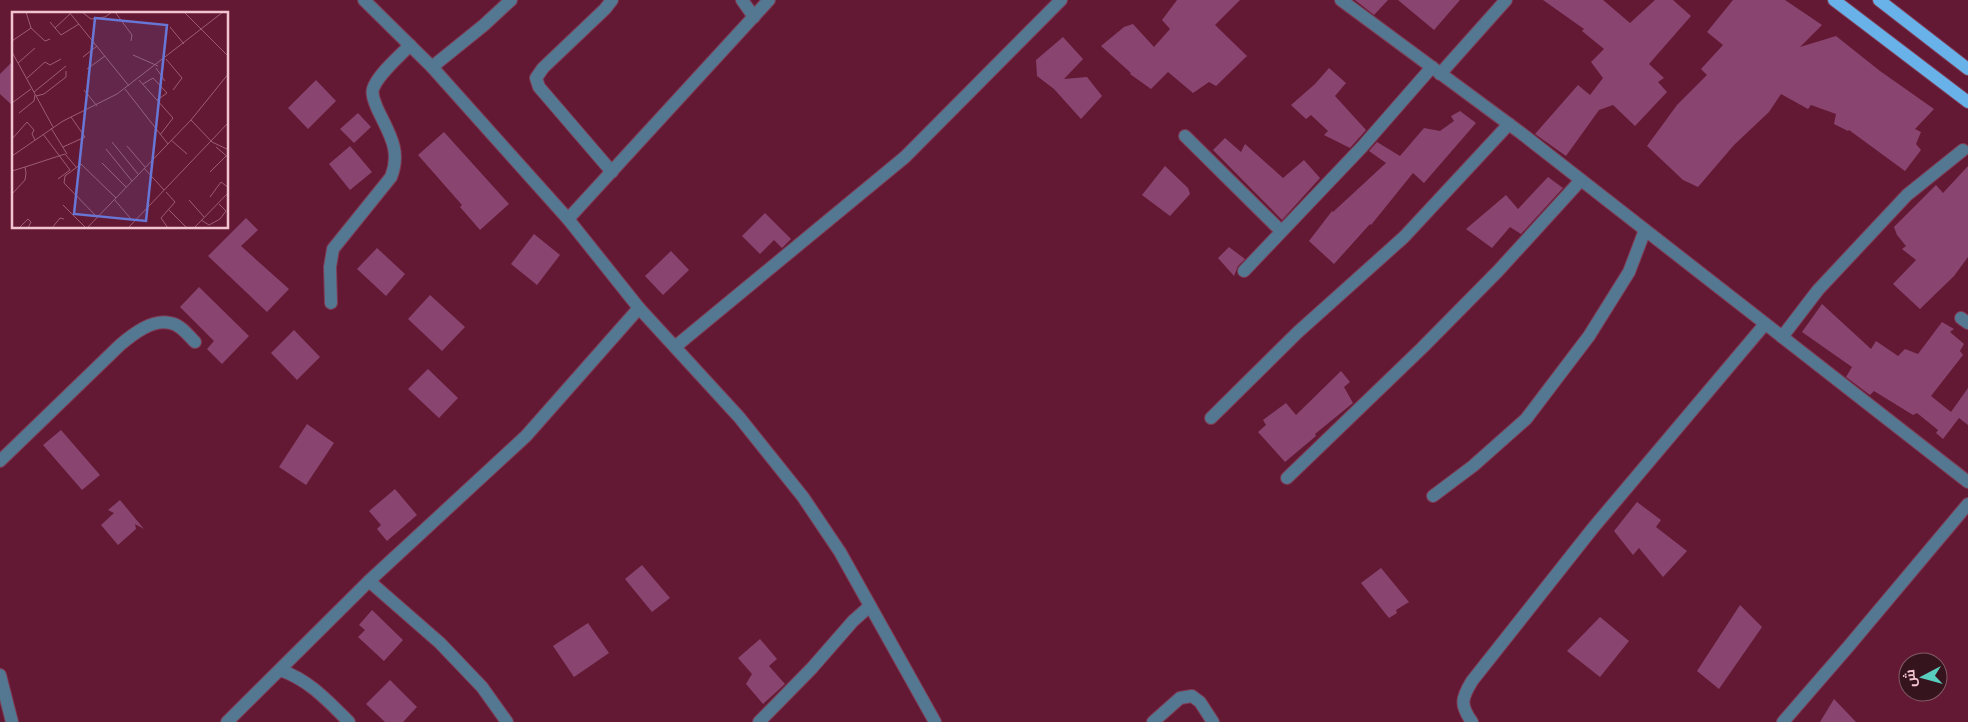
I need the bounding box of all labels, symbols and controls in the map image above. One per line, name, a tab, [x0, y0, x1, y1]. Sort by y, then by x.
inset map	[12, 12, 229, 229]
north arrow	[1898, 652, 1948, 702]
text: ش	[1901, 668, 1920, 688]

